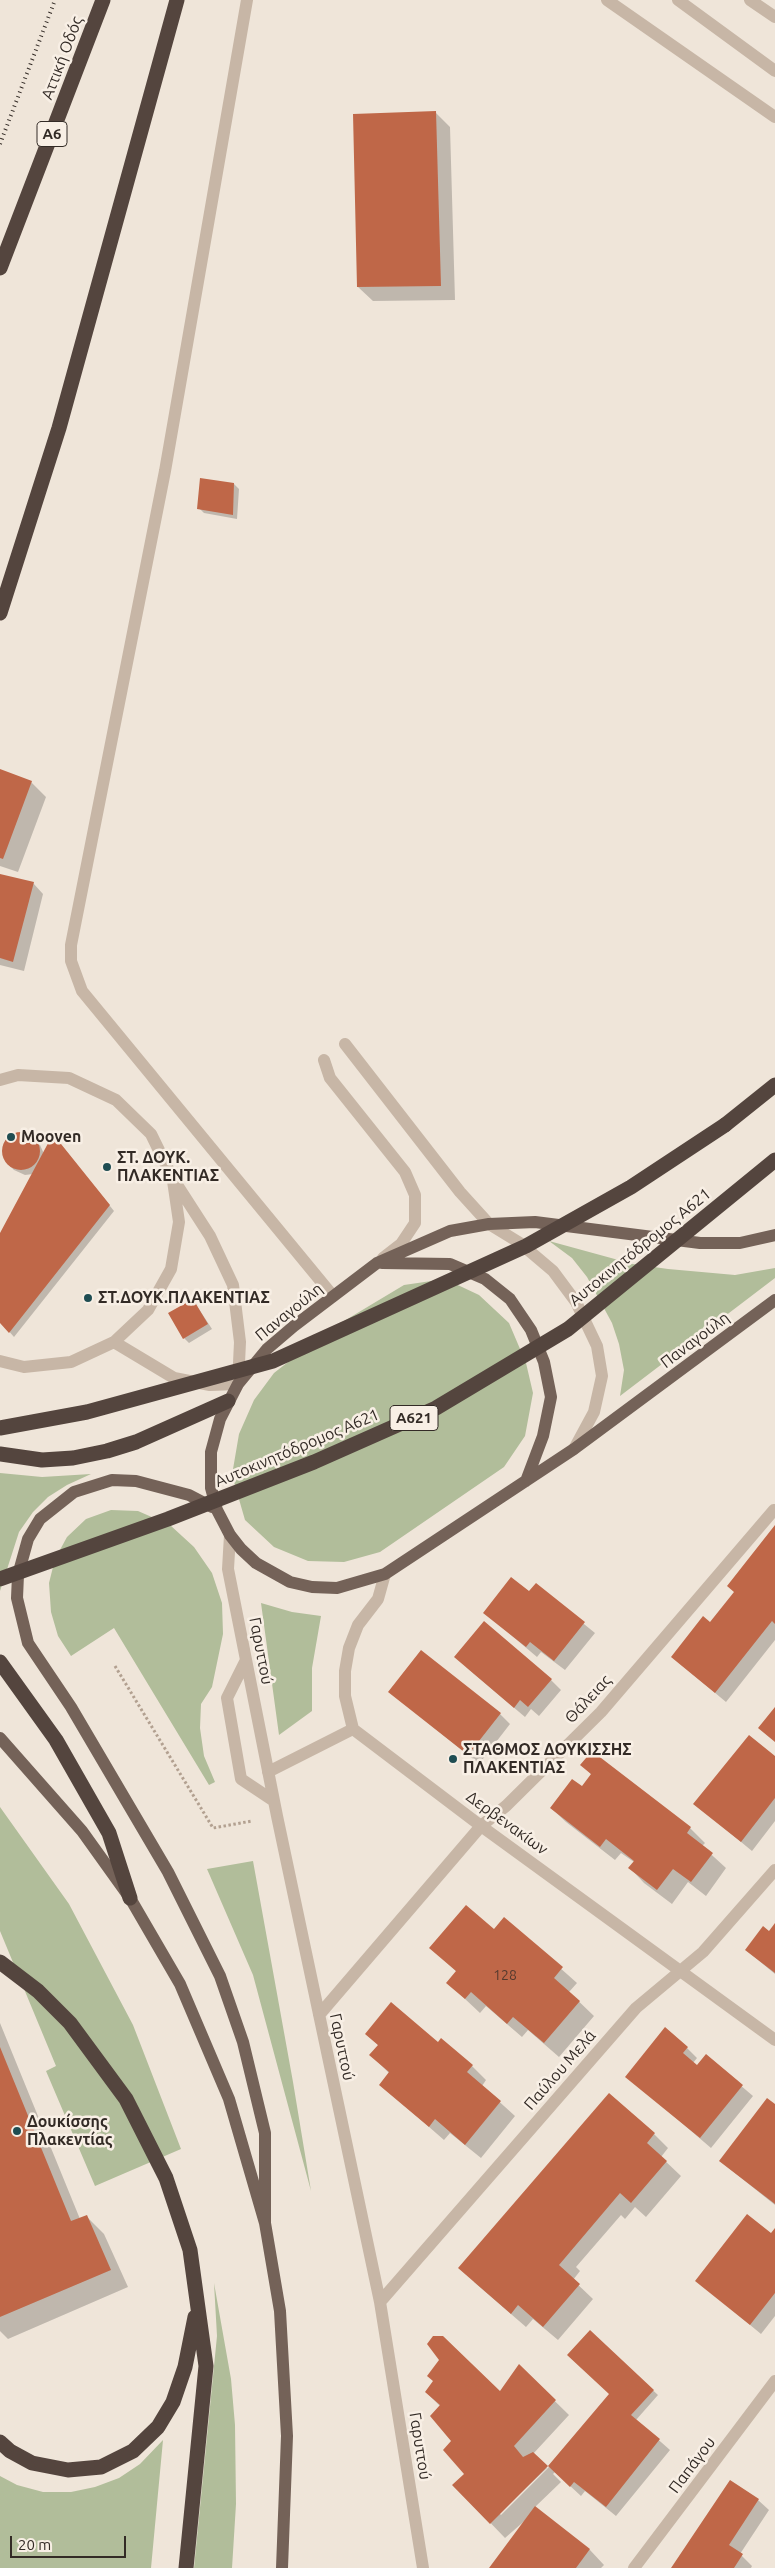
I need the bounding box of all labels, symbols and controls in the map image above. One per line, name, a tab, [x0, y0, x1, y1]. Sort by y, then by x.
street label: Αττική Οδός	[37, 14, 87, 102]
road number: Α6	[37, 122, 67, 146]
place label: Mooven	[21, 1127, 81, 1147]
marker: Mooven	[5, 1131, 17, 1143]
place label: ΣΤ. ΔΟΥΚ. ΠΛΑΚΕΝΤΙΑΣ	[117, 1148, 219, 1186]
marker: ΣΤ. ΔΟΥΚ. ΠΛΑΚΕΝΤΙΑΣ	[101, 1161, 113, 1173]
street label: Αυτοκινητόδρομος Α621	[565, 1184, 715, 1310]
street label: Παναγούλη	[251, 1279, 327, 1345]
place label: ΣΤ.ΔΟΥΚ.ΠΛΑΚΕΝΤΙΑΣ	[98, 1288, 270, 1308]
marker: ΣΤ.ΔΟΥΚ.ΠΛΑΚΕΝΤΙΑΣ	[82, 1292, 94, 1304]
street label: Παναγούλη	[657, 1308, 733, 1372]
street label: Αυτοκινητόδρομος Α621	[212, 1405, 382, 1491]
road number: Α621	[390, 1406, 438, 1430]
street label: Γαρυττού	[245, 1616, 277, 1686]
street label: Θάλειας	[561, 1671, 615, 1727]
place label: ΣΤΑΘΜΟΣ ΔΟΥΚΙΣΣΗΣ ΠΛΑΚΕΝΤΙΑΣ	[463, 1740, 632, 1778]
marker: ΣΤΑΘΜΟΣ ΔΟΥΚΙΣΣΗΣ ΠΛΑΚΕΝΤΙΑΣ	[447, 1753, 459, 1765]
street label: Δερβενακίων	[462, 1787, 552, 1859]
house number: 128	[493, 1967, 517, 1983]
street label: Γαρυττού	[326, 2012, 358, 2082]
street label: Παύλου Μελά	[520, 2026, 600, 2114]
place label: Δουκίσσης Πλακεντίας	[27, 2112, 113, 2150]
marker: Δουκίσσης Πλακεντίας	[11, 2125, 23, 2137]
street label: Γαρυττού	[405, 2411, 435, 2481]
street label: Παπάγου	[665, 2433, 719, 2497]
scale bar	[12, 2526, 129, 2558]
text: 20 m	[18, 2536, 51, 2553]

